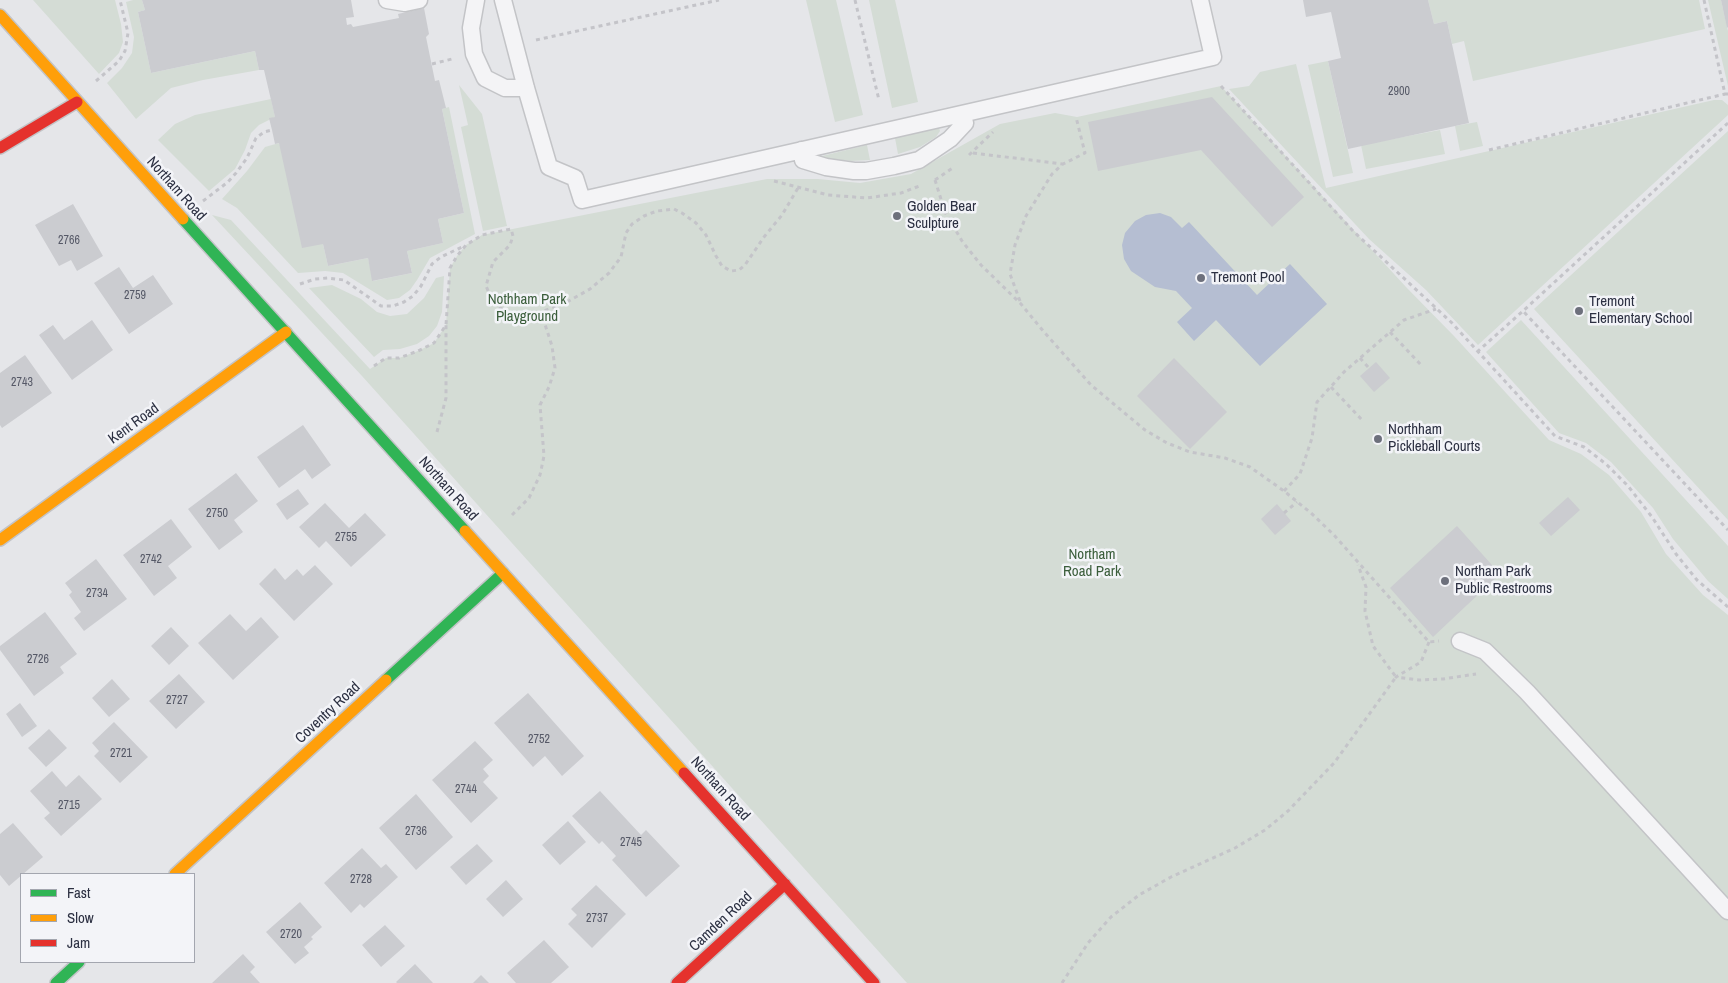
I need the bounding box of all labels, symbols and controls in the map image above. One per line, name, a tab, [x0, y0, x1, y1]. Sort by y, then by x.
house number: 2900	[1388, 85, 1410, 99]
street label: Northam Road	[143, 153, 209, 225]
place label: Golden Bear Sculpture	[907, 198, 976, 233]
marker: Golden Bear Sculpture	[891, 210, 903, 222]
house number: 2766	[58, 234, 80, 248]
place label: Tremont Pool	[1211, 269, 1284, 287]
marker: Tremont Pool	[1195, 272, 1207, 284]
house number: 2759	[124, 289, 146, 303]
park label: Nothham Park Playground	[488, 291, 566, 326]
place label: Tremont Elementary School	[1589, 293, 1692, 328]
marker: Tremont Elementary School	[1573, 305, 1585, 317]
house number: 2743	[11, 376, 33, 390]
street label: Kent Road	[105, 400, 163, 448]
place label: Northham Pickleball Courts	[1388, 421, 1480, 456]
marker: Northham Pickleball Courts	[1372, 433, 1384, 445]
street label: Northam Road	[415, 453, 481, 525]
house number: 2750	[206, 507, 228, 521]
house number: 2755	[335, 531, 357, 545]
park label: Northam Road Park	[1063, 546, 1121, 581]
house number: 2742	[140, 553, 162, 567]
place label: Northam Park Public Restrooms	[1455, 563, 1552, 598]
marker: Northam Park Public Restrooms	[1439, 575, 1451, 587]
house number: 2734	[86, 587, 108, 601]
house number: 2726	[27, 653, 49, 667]
street label: Coventry Road	[292, 678, 364, 748]
house number: 2727	[166, 694, 188, 708]
house number: 2752	[528, 733, 550, 747]
house number: 2721	[110, 747, 132, 761]
street label: Northam Road	[687, 753, 753, 825]
house number: 2744	[455, 783, 477, 797]
house number: 2715	[58, 799, 80, 813]
house number: 2736	[405, 825, 427, 839]
house number: 2745	[620, 836, 642, 850]
legend	[20, 873, 195, 963]
house number: 2728	[350, 873, 372, 887]
text: Fast	[67, 882, 90, 903]
street label: Camden Road	[686, 888, 756, 956]
text: Slow	[67, 907, 94, 928]
house number: 2737	[586, 912, 608, 926]
house number: 2720	[280, 928, 302, 942]
text: Jam	[67, 932, 90, 953]

